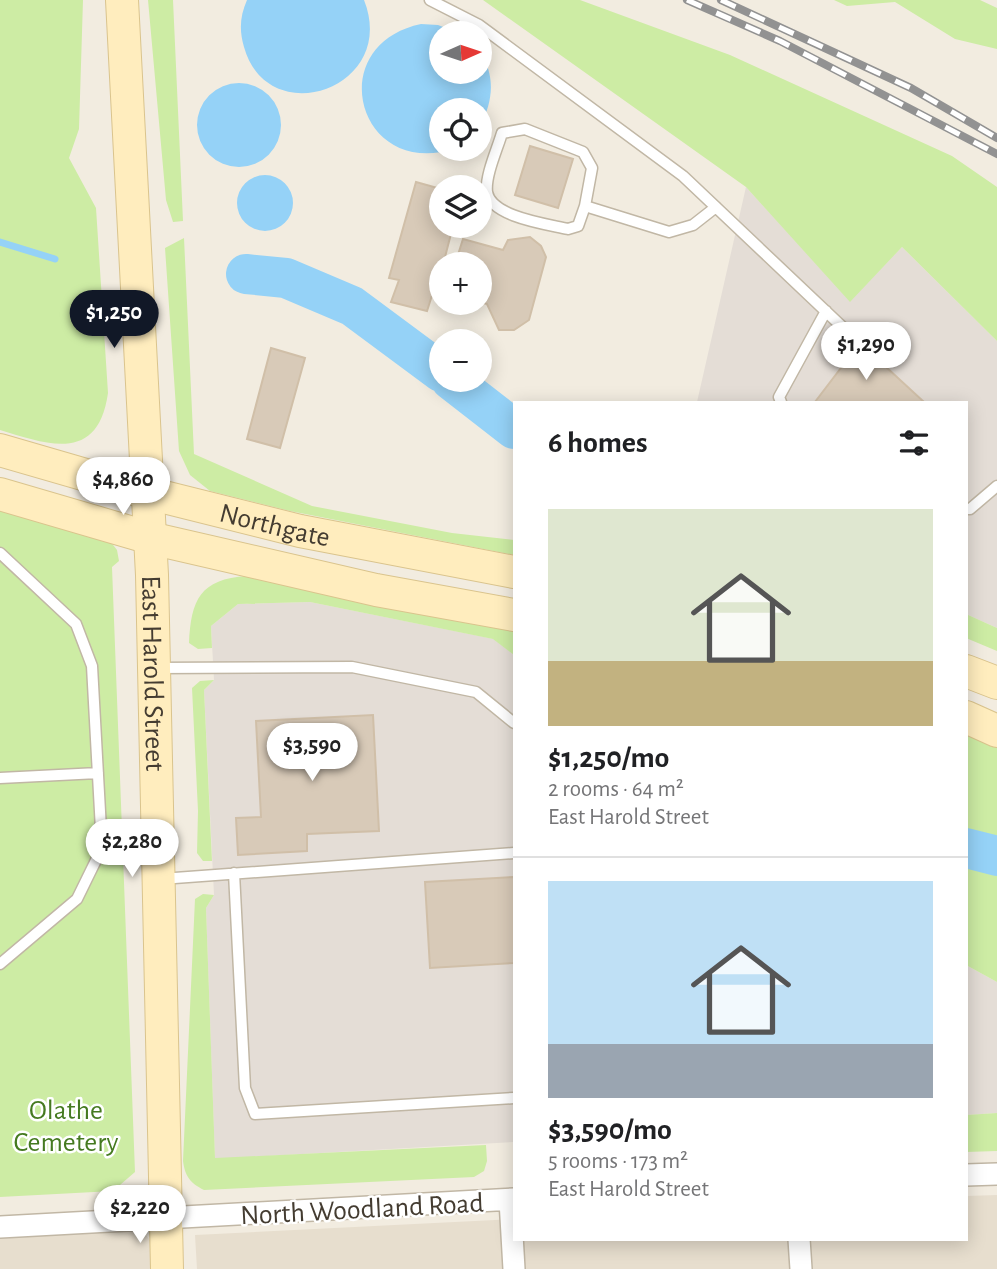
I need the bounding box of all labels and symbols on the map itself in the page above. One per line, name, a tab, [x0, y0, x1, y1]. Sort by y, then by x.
north arrow	[429, 21, 492, 84]
pin: $1,250	[57, 290, 171, 350]
pin: $1,290	[809, 322, 923, 382]
pin: $4,860	[66, 458, 180, 517]
street label: Northgate	[217, 499, 332, 552]
street label: East Harold Street	[136, 575, 168, 772]
pin: $3,590	[255, 724, 369, 783]
pin: $2,280	[75, 820, 189, 879]
park label: Olathe Cemetery	[13, 1097, 119, 1157]
pin: $2,220	[83, 1186, 197, 1245]
street label: North Woodland Road	[240, 1190, 485, 1230]

